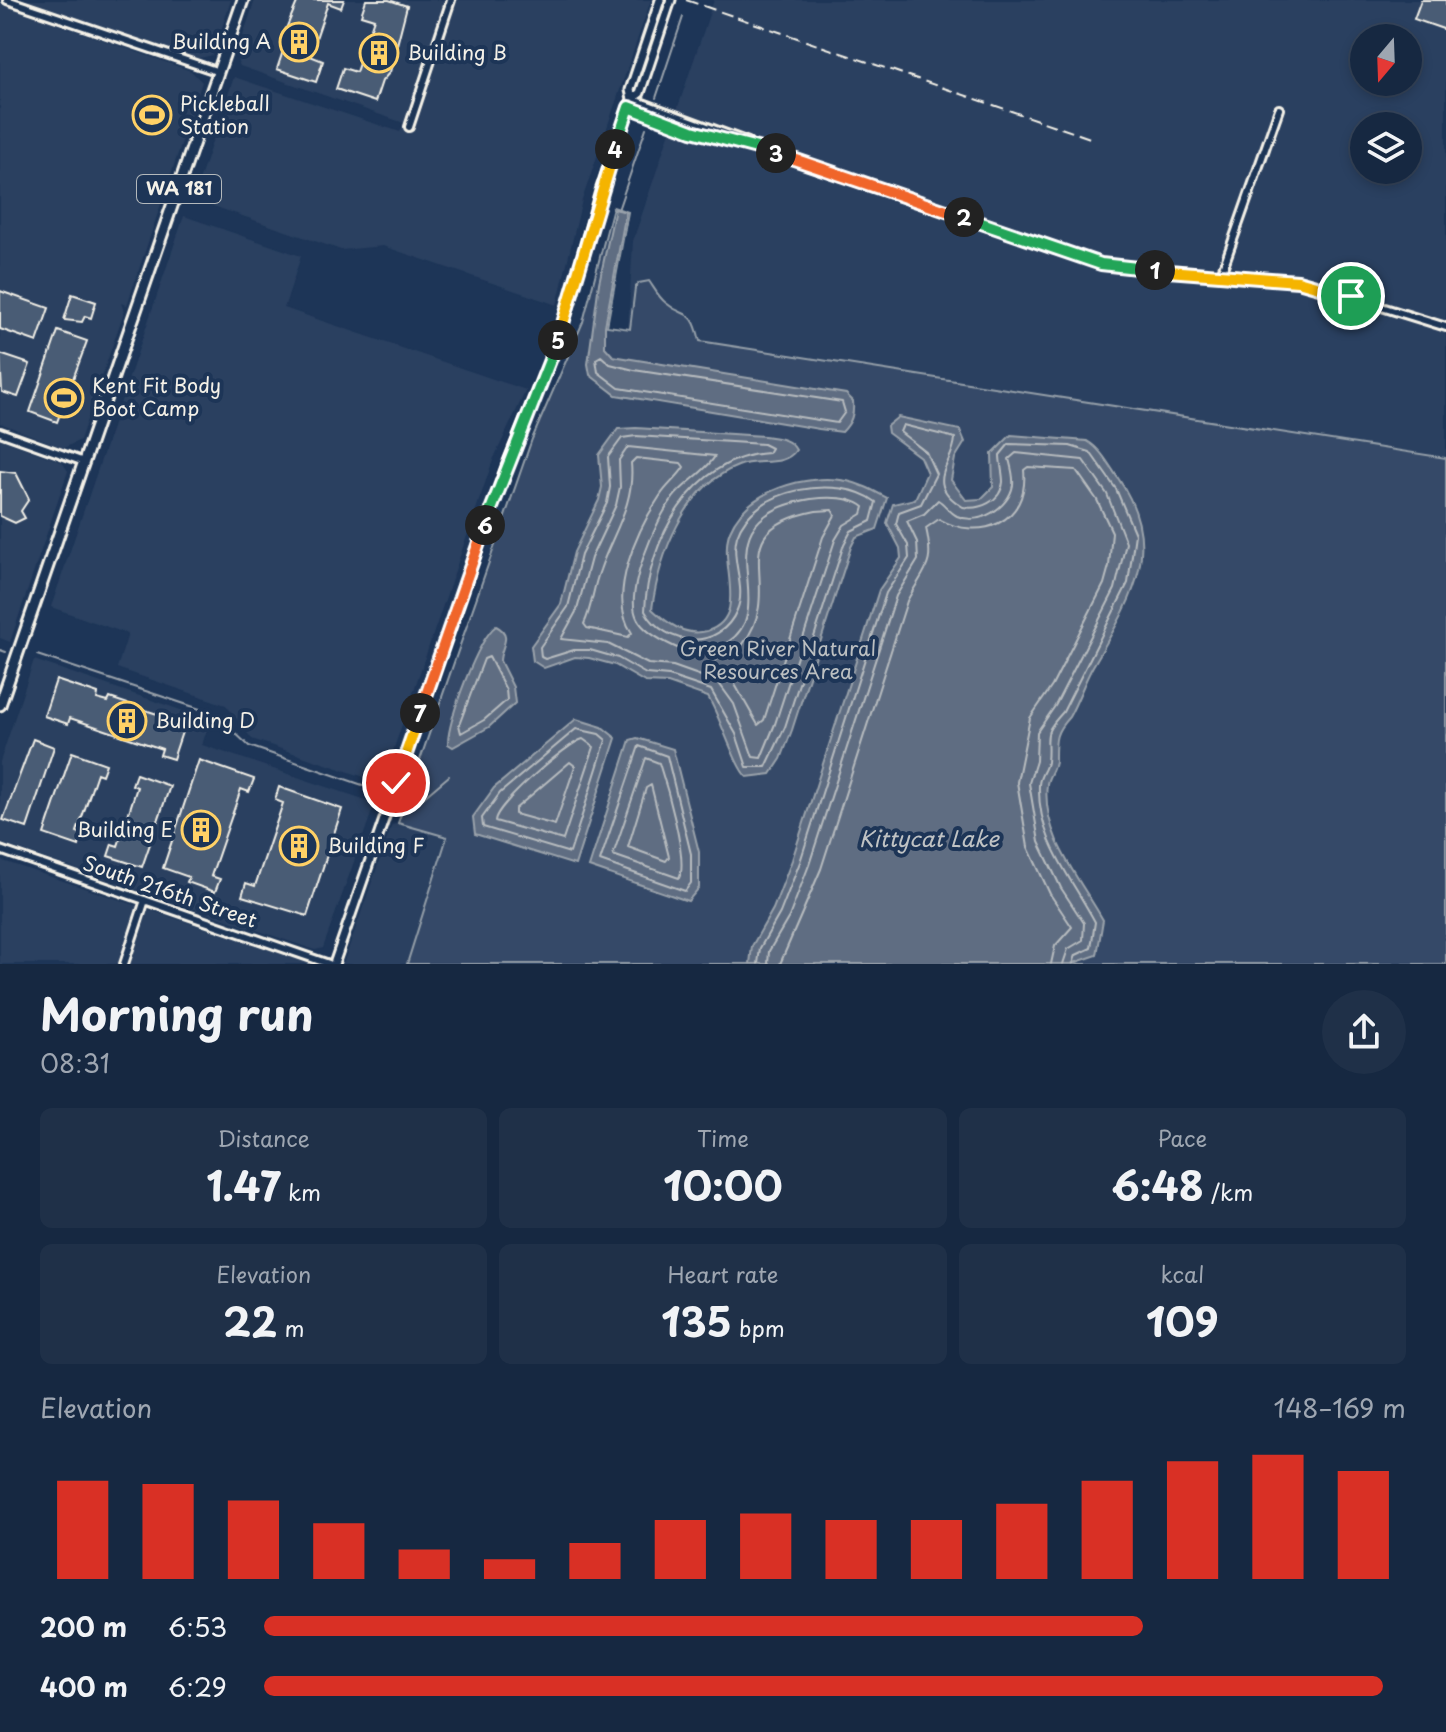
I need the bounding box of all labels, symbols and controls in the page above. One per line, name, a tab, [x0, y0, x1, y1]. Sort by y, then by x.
building icon: Building A	[278, 21, 320, 63]
north arrow	[1350, 24, 1422, 96]
map controls	[1350, 24, 1422, 184]
place label: Building A	[172, 26, 271, 56]
building icon: Building B	[358, 32, 400, 74]
place label: Building B	[407, 37, 507, 67]
place label: Pickleball Station	[180, 88, 270, 141]
sports icon: Pickleball Station	[131, 94, 173, 136]
button: layers	[1350, 112, 1422, 184]
pin: 4	[595, 129, 635, 169]
text: 4	[608, 132, 622, 165]
pin: 3	[756, 133, 796, 173]
text: 3	[769, 136, 783, 169]
road number: WA 181	[137, 175, 221, 203]
pin: 2	[944, 197, 984, 237]
text: 2	[956, 200, 972, 233]
pin: 1	[1135, 250, 1175, 290]
text: 1	[1150, 253, 1160, 286]
pin	[1317, 262, 1385, 330]
icon: arrive	[1329, 274, 1373, 318]
pin: 5	[538, 320, 578, 360]
text: 5	[551, 323, 565, 356]
place label: Kent Fit Body Boot Camp	[92, 370, 221, 423]
sports icon: Kent Fit Body Boot Camp	[43, 377, 85, 419]
pin: 6	[465, 505, 505, 545]
text: 6	[477, 508, 493, 541]
park label: Green River Natural Resources Area	[680, 633, 876, 686]
pin: 7	[400, 693, 440, 733]
text: 7	[414, 696, 426, 729]
building icon: Building D	[106, 700, 148, 742]
place label: Building D	[155, 705, 255, 735]
pin	[362, 749, 430, 817]
icon: check	[374, 761, 418, 805]
building icon: Building E	[180, 809, 222, 851]
place label: Building E	[76, 814, 173, 844]
water label: Kittycat Lake	[859, 821, 1000, 854]
building icon: Building F	[278, 825, 320, 867]
place label: Building F	[327, 830, 424, 860]
street label: South 216th Street	[79, 847, 261, 935]
text: Morning run	[40, 980, 314, 1046]
button: share	[1322, 990, 1406, 1074]
text: 08:31	[40, 1043, 110, 1082]
text: Distance	[218, 1121, 310, 1154]
text: Time	[697, 1121, 749, 1154]
text: Pace	[1158, 1121, 1207, 1154]
text: 1.47	[206, 1154, 281, 1215]
text: 10:00	[663, 1154, 783, 1215]
text: 6:48	[1111, 1154, 1204, 1215]
text: km	[281, 1175, 321, 1208]
text: /km	[1204, 1175, 1253, 1208]
text: Elevation	[216, 1257, 311, 1290]
text: Heart rate	[667, 1257, 779, 1290]
text: kcal	[1160, 1257, 1204, 1290]
text: 22	[223, 1290, 277, 1351]
text: 135	[661, 1290, 732, 1351]
text: 109	[1146, 1290, 1219, 1351]
text: m	[277, 1311, 304, 1344]
text: bpm	[732, 1311, 785, 1344]
text: Elevation	[40, 1388, 152, 1427]
text: 148–169 m	[1274, 1388, 1406, 1427]
text: 200 m	[40, 1607, 127, 1646]
text: 6:53	[168, 1607, 227, 1646]
text: 400 m	[40, 1667, 128, 1706]
text: 6:29	[168, 1667, 227, 1706]

